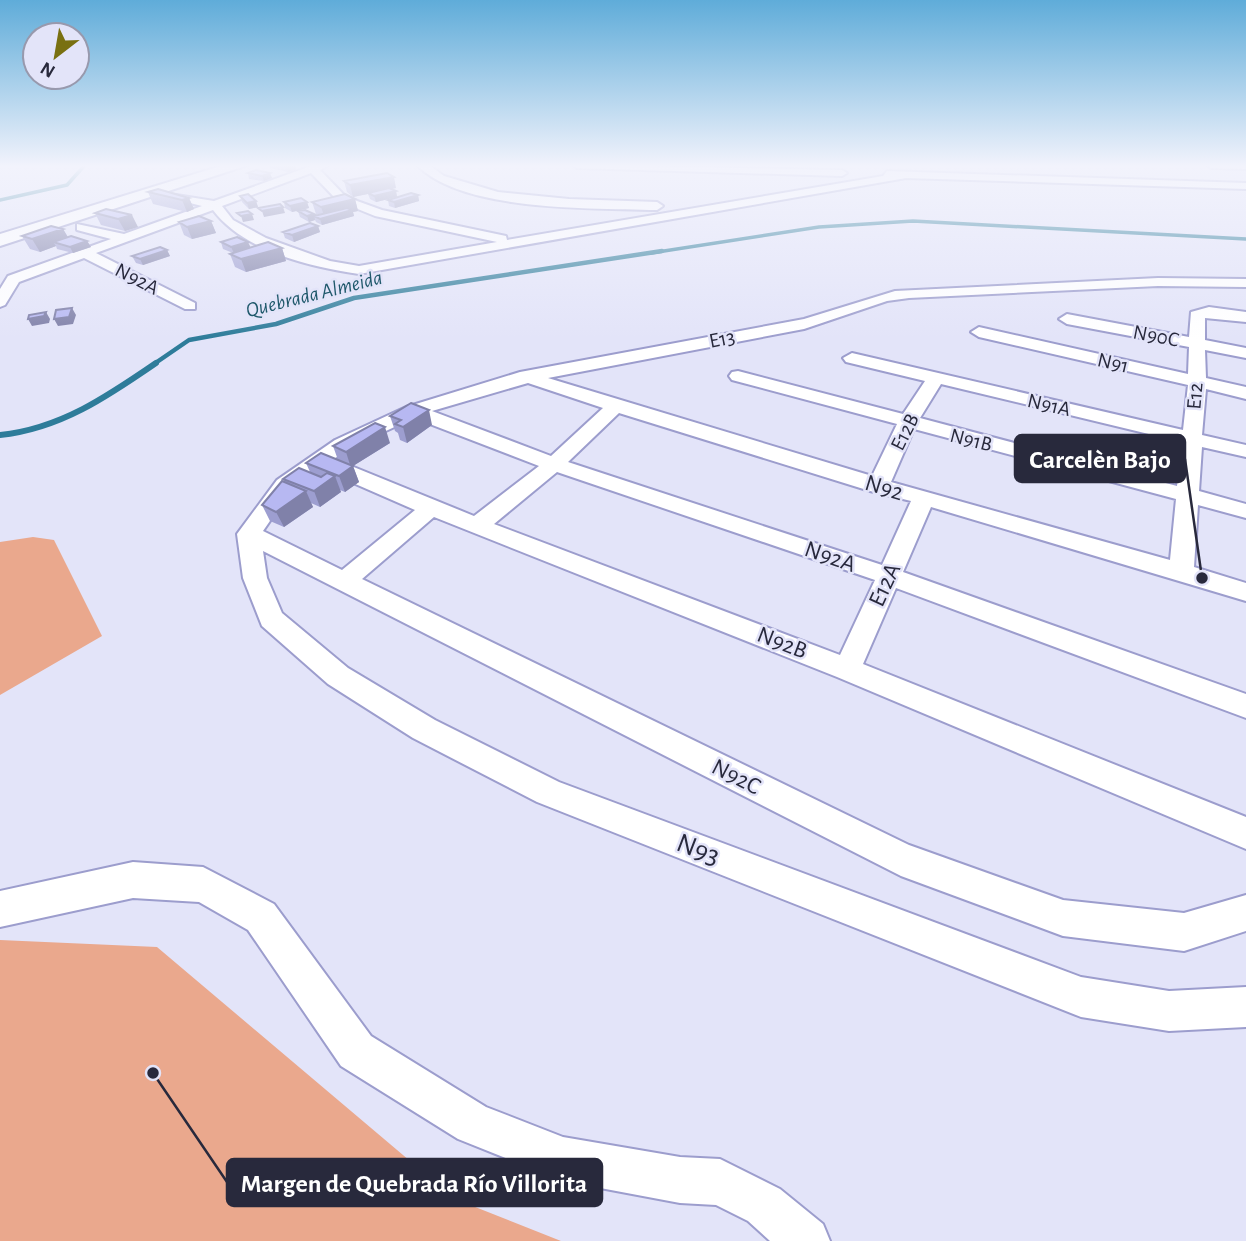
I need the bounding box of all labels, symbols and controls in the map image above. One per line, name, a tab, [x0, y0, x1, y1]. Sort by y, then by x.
north arrow	[21, 21, 91, 91]
text: N	[37, 58, 59, 81]
street label: N92A	[112, 259, 162, 299]
water label: Quebrada Almeida	[244, 267, 384, 321]
street label: N90C	[1131, 321, 1181, 351]
street label: E13	[707, 326, 737, 352]
street label: N91	[1095, 349, 1131, 377]
street label: E12	[1183, 382, 1207, 410]
street label: N91A	[1025, 390, 1073, 420]
street label: E12B	[887, 410, 923, 454]
street label: N91B	[948, 425, 994, 455]
callout: Carcelèn Bajo	[1015, 435, 1185, 482]
text: Carcelèn Bajo	[1029, 447, 1171, 473]
street label: N92	[862, 471, 906, 505]
street label: N92A	[801, 537, 859, 577]
street label: E12A	[865, 560, 905, 610]
street label: N92B	[754, 623, 810, 663]
street label: N92C	[708, 755, 764, 799]
street label: N93	[673, 829, 723, 871]
callout: Margen de Quebrada Río Villorita	[227, 1159, 602, 1206]
text: Margen de Quebrada Río Villorita	[241, 1171, 587, 1197]

